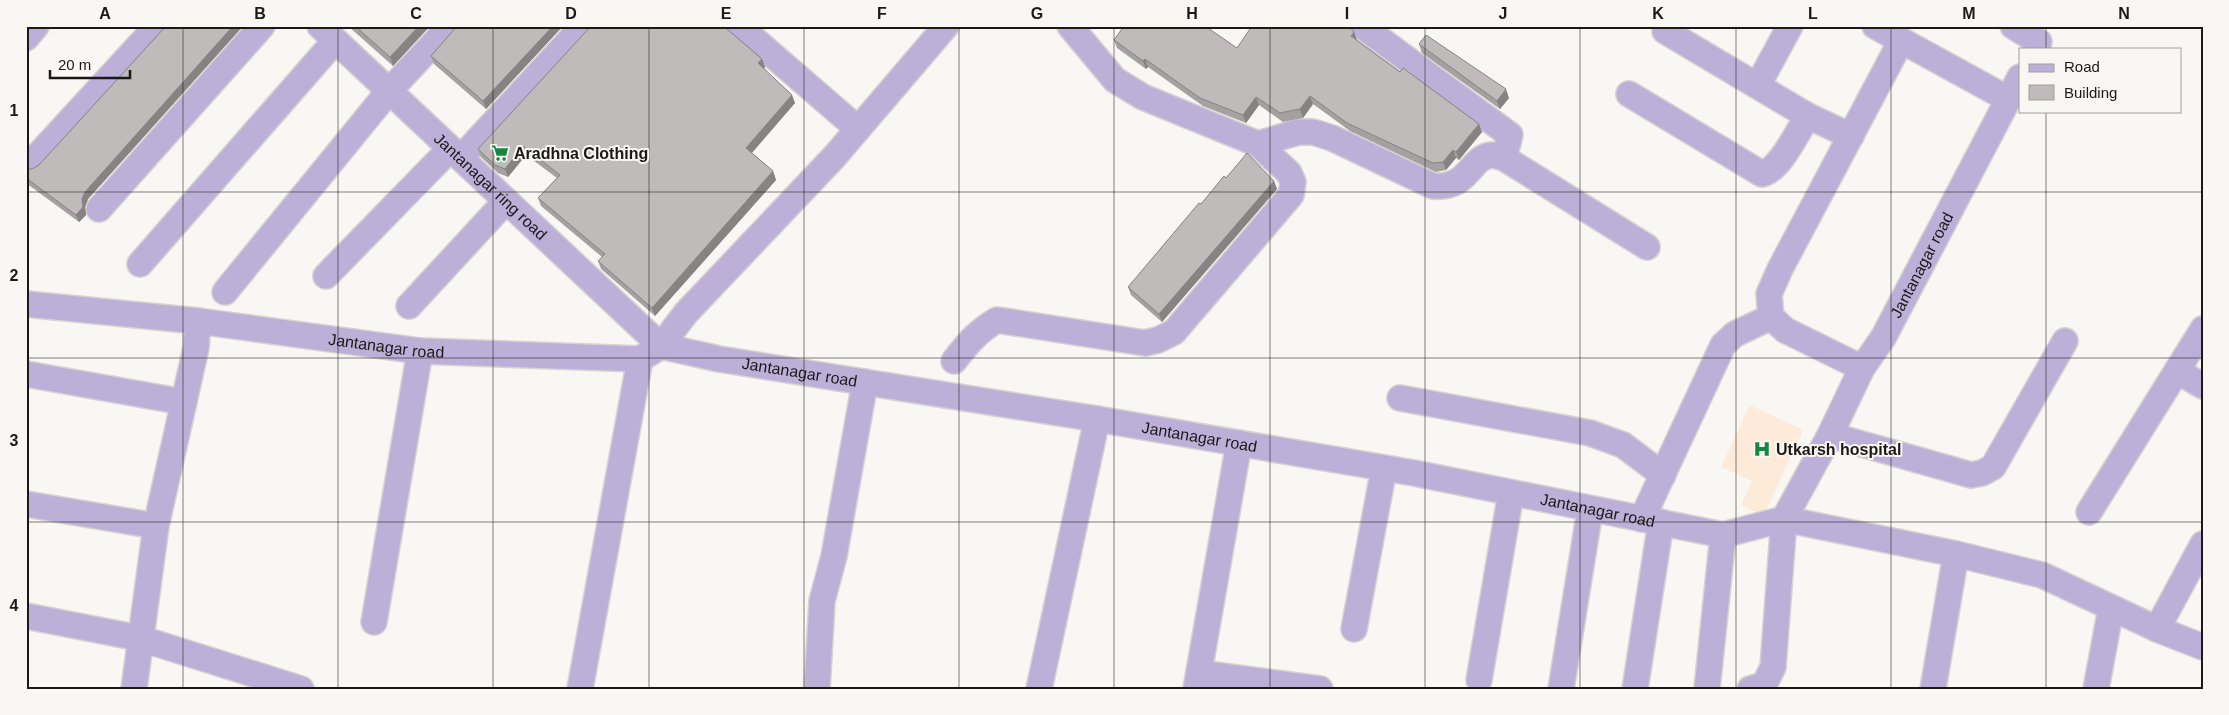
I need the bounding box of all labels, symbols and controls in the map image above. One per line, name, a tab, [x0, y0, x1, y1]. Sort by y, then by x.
text: A	[99, 5, 111, 22]
text: B	[254, 5, 266, 22]
text: C	[410, 5, 422, 22]
text: D	[565, 5, 577, 22]
text: E	[721, 5, 732, 22]
text: F	[877, 5, 887, 22]
text: G	[1031, 5, 1043, 22]
text: H	[1186, 5, 1198, 22]
text: I	[1345, 5, 1349, 22]
text: J	[1499, 5, 1507, 22]
text: K	[1652, 5, 1664, 22]
text: L	[1808, 5, 1818, 22]
text: M	[1962, 5, 1976, 22]
text: N	[2118, 5, 2130, 22]
scale bar	[50, 48, 130, 80]
legend	[2019, 48, 2182, 112]
text: 20 m	[58, 56, 91, 73]
text: Road	[2064, 58, 2100, 75]
text: Building	[2064, 84, 2117, 101]
text: 1	[10, 102, 19, 119]
street label: Jantanagar ring road	[431, 129, 550, 243]
supermarket icon: Aradhna Clothing	[490, 143, 510, 163]
place label: Aradhna Clothing	[514, 145, 648, 162]
street label: Jantanagar road	[1887, 209, 1956, 320]
text: 2	[10, 267, 19, 284]
street label: Jantanagar road	[327, 330, 445, 360]
street label: Jantanagar road	[741, 354, 859, 389]
street label: Jantanagar road	[1141, 418, 1258, 455]
text: 3	[10, 432, 19, 449]
hospital icon: Utkarsh hospital	[1752, 439, 1772, 459]
place label: Utkarsh hospital	[1776, 441, 1901, 458]
street label: Jantanagar road	[1539, 490, 1657, 530]
text: 4	[10, 597, 19, 614]

